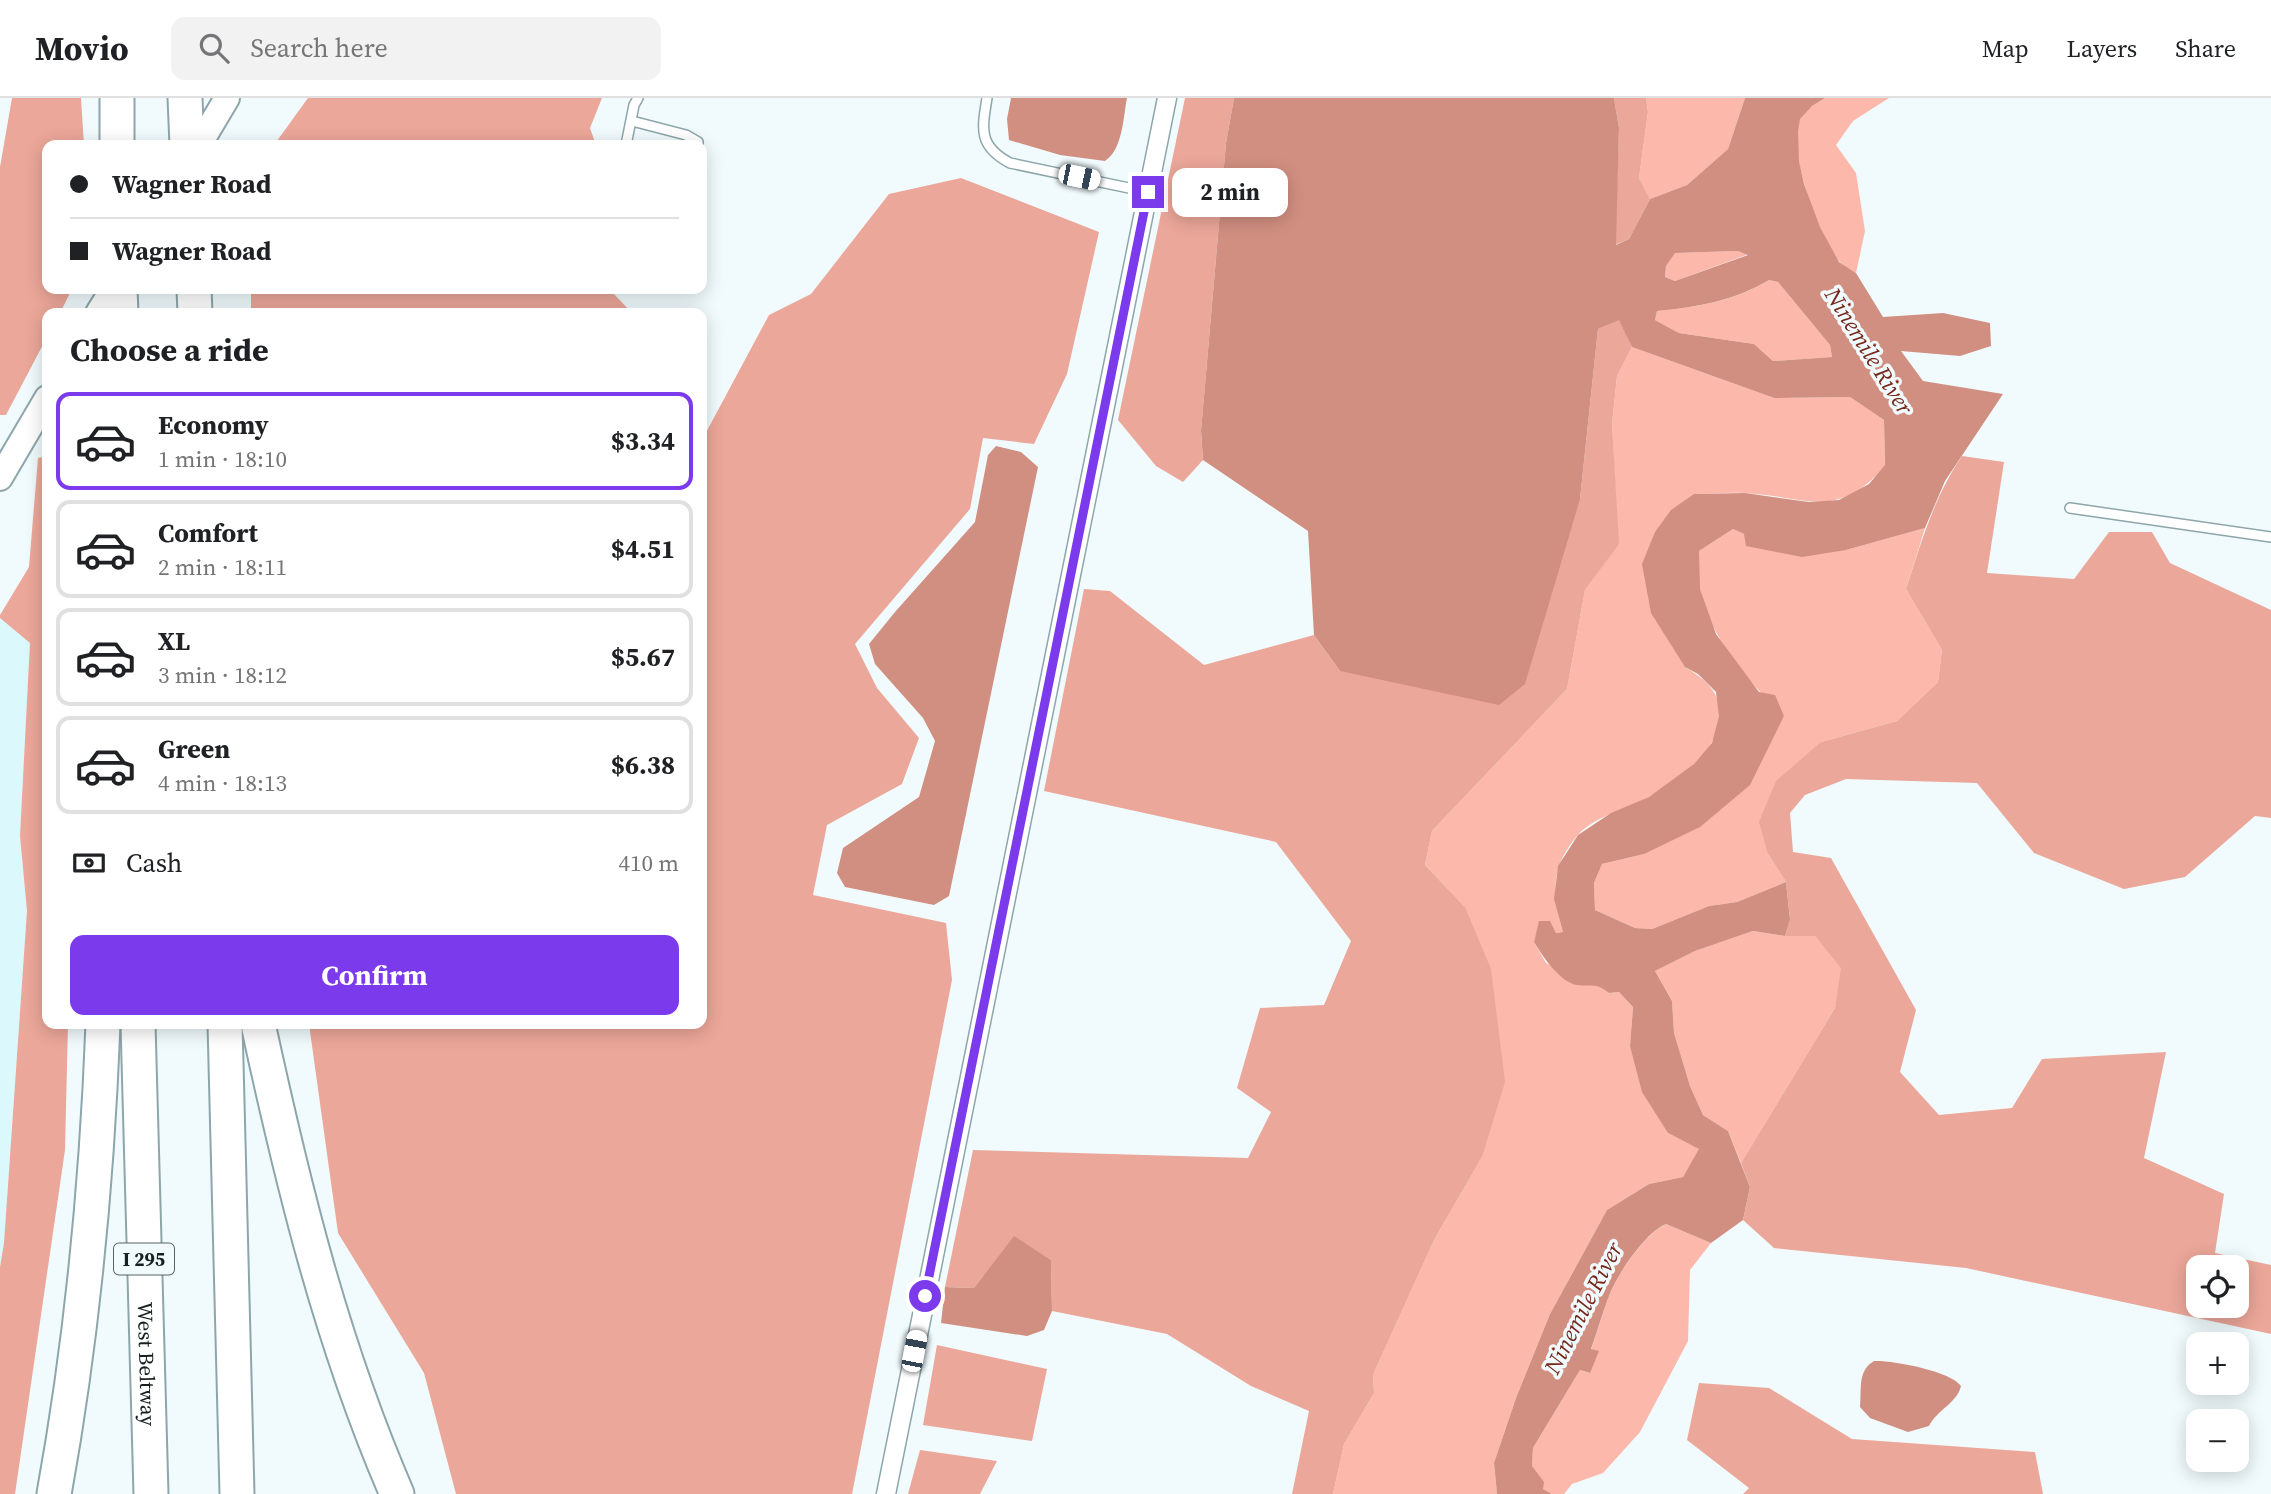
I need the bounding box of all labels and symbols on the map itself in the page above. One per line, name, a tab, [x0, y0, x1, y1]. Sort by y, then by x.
car	[1057, 162, 1102, 192]
callout: 2 min	[1172, 168, 1288, 217]
route end	[1132, 176, 1164, 208]
water label: Ninemile River	[1817, 281, 1921, 421]
water label: Ninemile River	[1536, 1236, 1630, 1380]
road number: I 295	[114, 1244, 174, 1274]
route start	[909, 1280, 941, 1312]
street label: West Beltway	[131, 1301, 164, 1427]
car	[900, 1328, 929, 1374]

